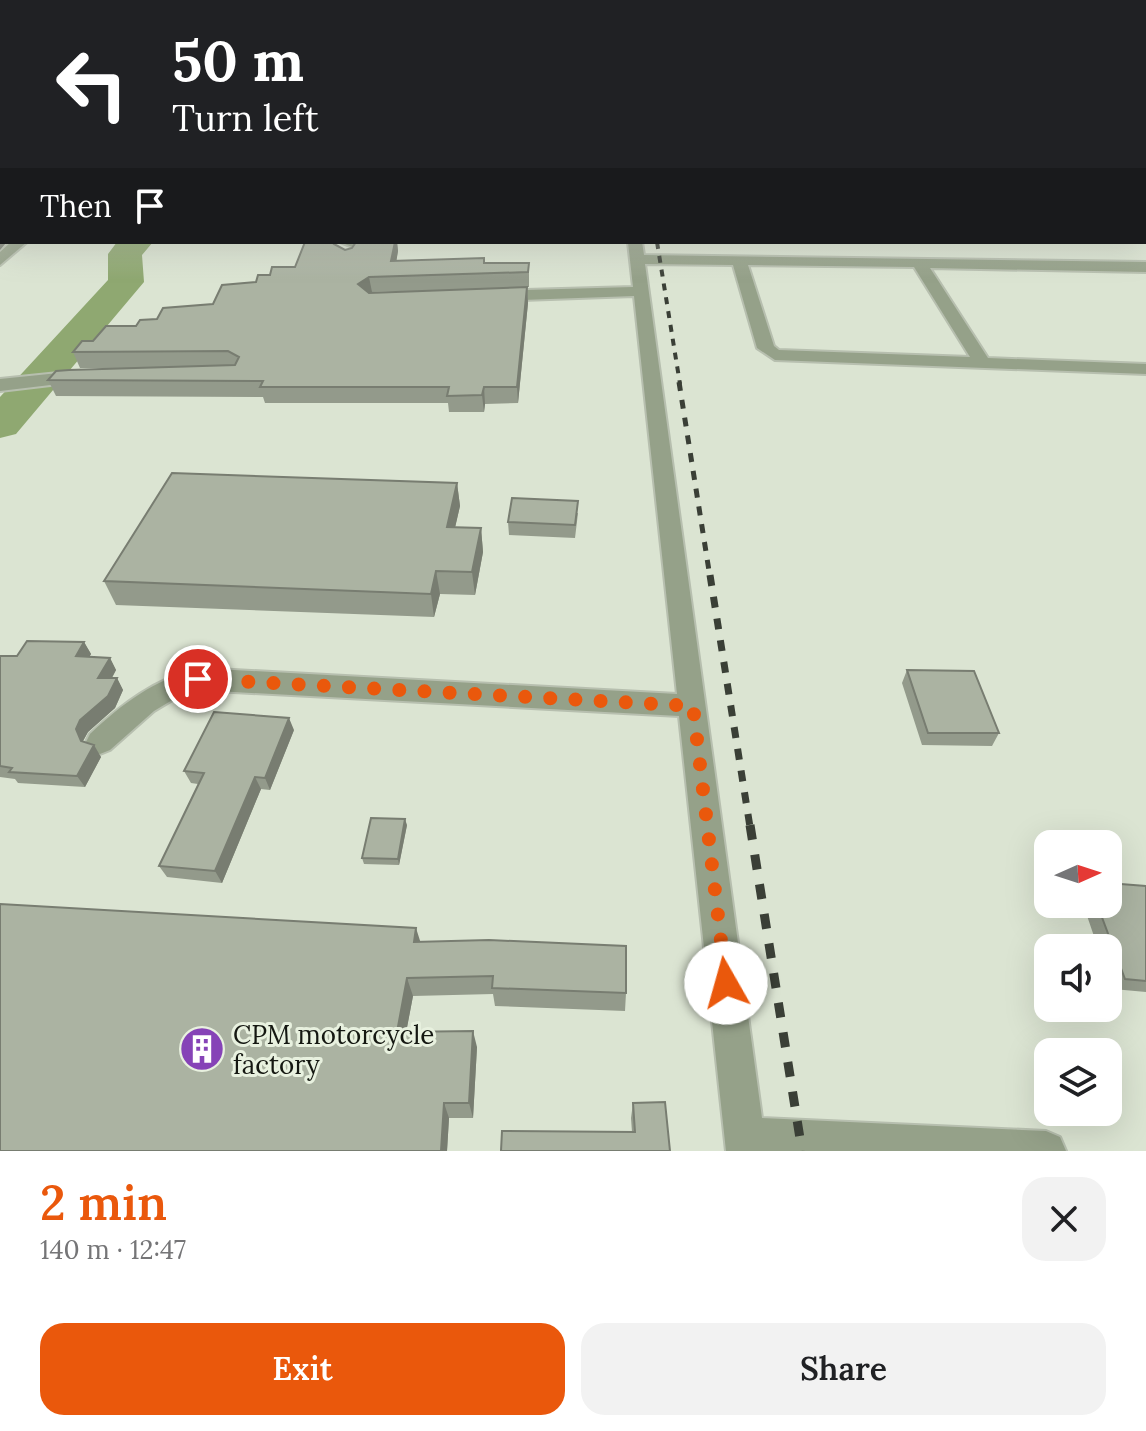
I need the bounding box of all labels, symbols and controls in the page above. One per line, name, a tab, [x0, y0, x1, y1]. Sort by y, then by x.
text: 50 m	[172, 25, 304, 96]
icon: left	[40, 32, 144, 136]
text: Turn left	[172, 95, 319, 141]
icon: arrive	[128, 184, 172, 228]
text: Then	[40, 187, 112, 225]
pin	[164, 645, 232, 713]
icon: arrive	[176, 657, 220, 701]
north arrow	[1034, 830, 1122, 918]
map controls	[1034, 830, 1122, 1126]
button: sound	[1034, 934, 1122, 1022]
position arrow	[684, 941, 768, 1025]
place label: CPM motorcycle factory	[233, 1018, 434, 1081]
building icon: CPM motorcycle factory	[178, 1025, 226, 1073]
button: layers	[1034, 1038, 1122, 1126]
text: 2 min	[40, 1172, 167, 1233]
button: close	[1022, 1177, 1106, 1261]
text: 140 m · 12:47	[40, 1233, 186, 1266]
button: Exit	[40, 1323, 565, 1415]
button: Share	[581, 1323, 1106, 1415]

